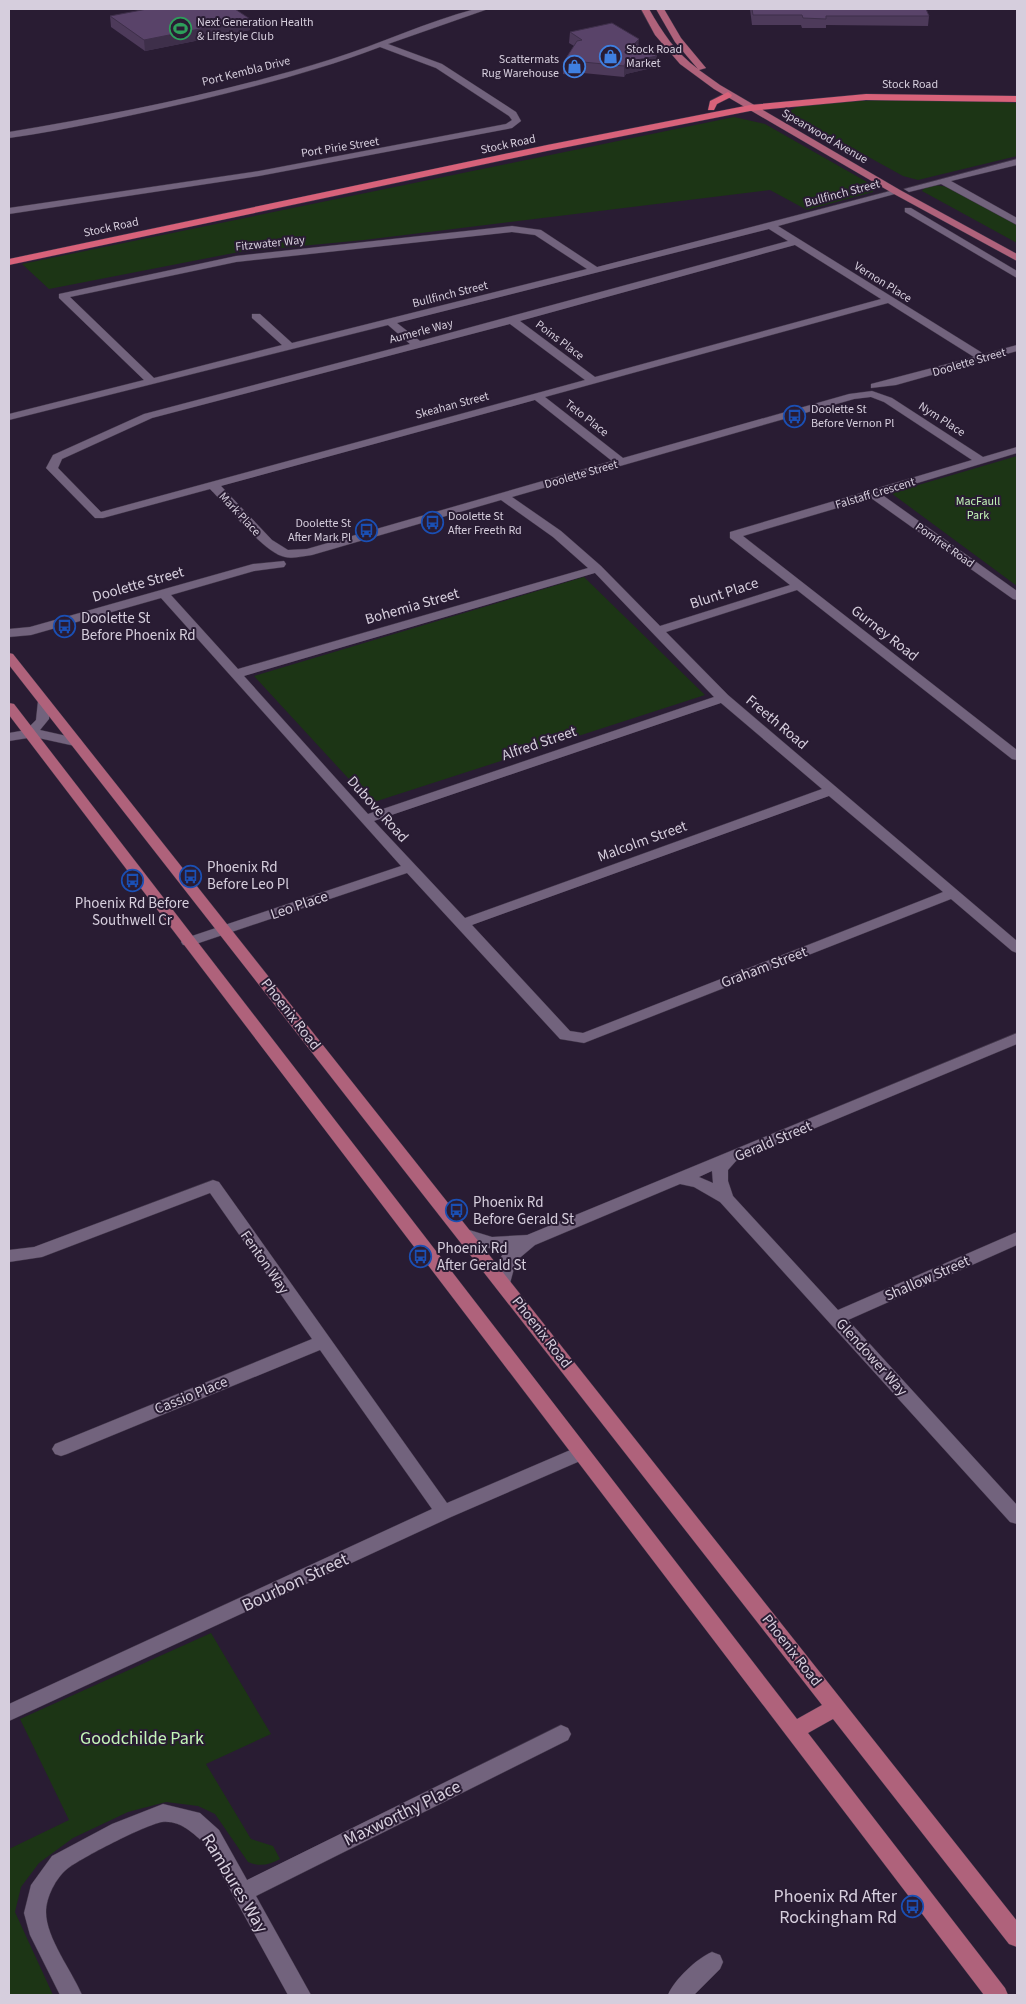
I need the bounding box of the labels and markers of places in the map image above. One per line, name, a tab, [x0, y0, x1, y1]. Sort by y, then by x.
place label: Next Generation Health & Lifestyle Club	[197, 14, 314, 45]
sports icon: Next Generation Health & Lifestyle Club	[169, 17, 193, 41]
place label: Stock Road Market	[626, 41, 682, 72]
shop icon: Stock Road Market	[598, 44, 622, 68]
place label: Scattermats Rug Warehouse	[481, 51, 559, 82]
shop icon: Scattermats Rug Warehouse	[563, 54, 587, 78]
place label: Doolette St Before Vernon Pl	[811, 401, 894, 432]
bus stop icon: Doolette St Before Vernon Pl	[783, 404, 807, 428]
place label: Doolette St After Freeth Rd	[448, 508, 522, 539]
bus stop icon: Doolette St After Freeth Rd	[420, 511, 444, 535]
place label: Doolette St After Mark Pl	[288, 515, 351, 546]
bus stop icon: Doolette St After Mark Pl	[355, 518, 379, 542]
place label: Doolette St Before Phoenix Rd	[81, 608, 196, 646]
bus stop icon: Doolette St Before Phoenix Rd	[53, 615, 77, 639]
place label: Phoenix Rd Before Leo Pl	[207, 857, 289, 895]
bus stop icon: Phoenix Rd Before Leo Pl	[179, 864, 203, 888]
bus stop icon: Phoenix Rd Before Southwell Cr	[120, 868, 144, 892]
place label: Phoenix Rd Before Southwell Cr	[75, 893, 189, 931]
place label: Phoenix Rd Before Gerald St	[473, 1192, 574, 1230]
bus stop icon: Phoenix Rd Before Gerald St	[445, 1199, 469, 1223]
place label: Phoenix Rd After Gerald St	[437, 1238, 526, 1276]
bus stop icon: Phoenix Rd After Gerald St	[409, 1245, 433, 1269]
place label: Phoenix Rd After Rockingham Rd	[774, 1884, 898, 1930]
bus stop icon: Phoenix Rd After Rockingham Rd	[901, 1894, 925, 1918]

